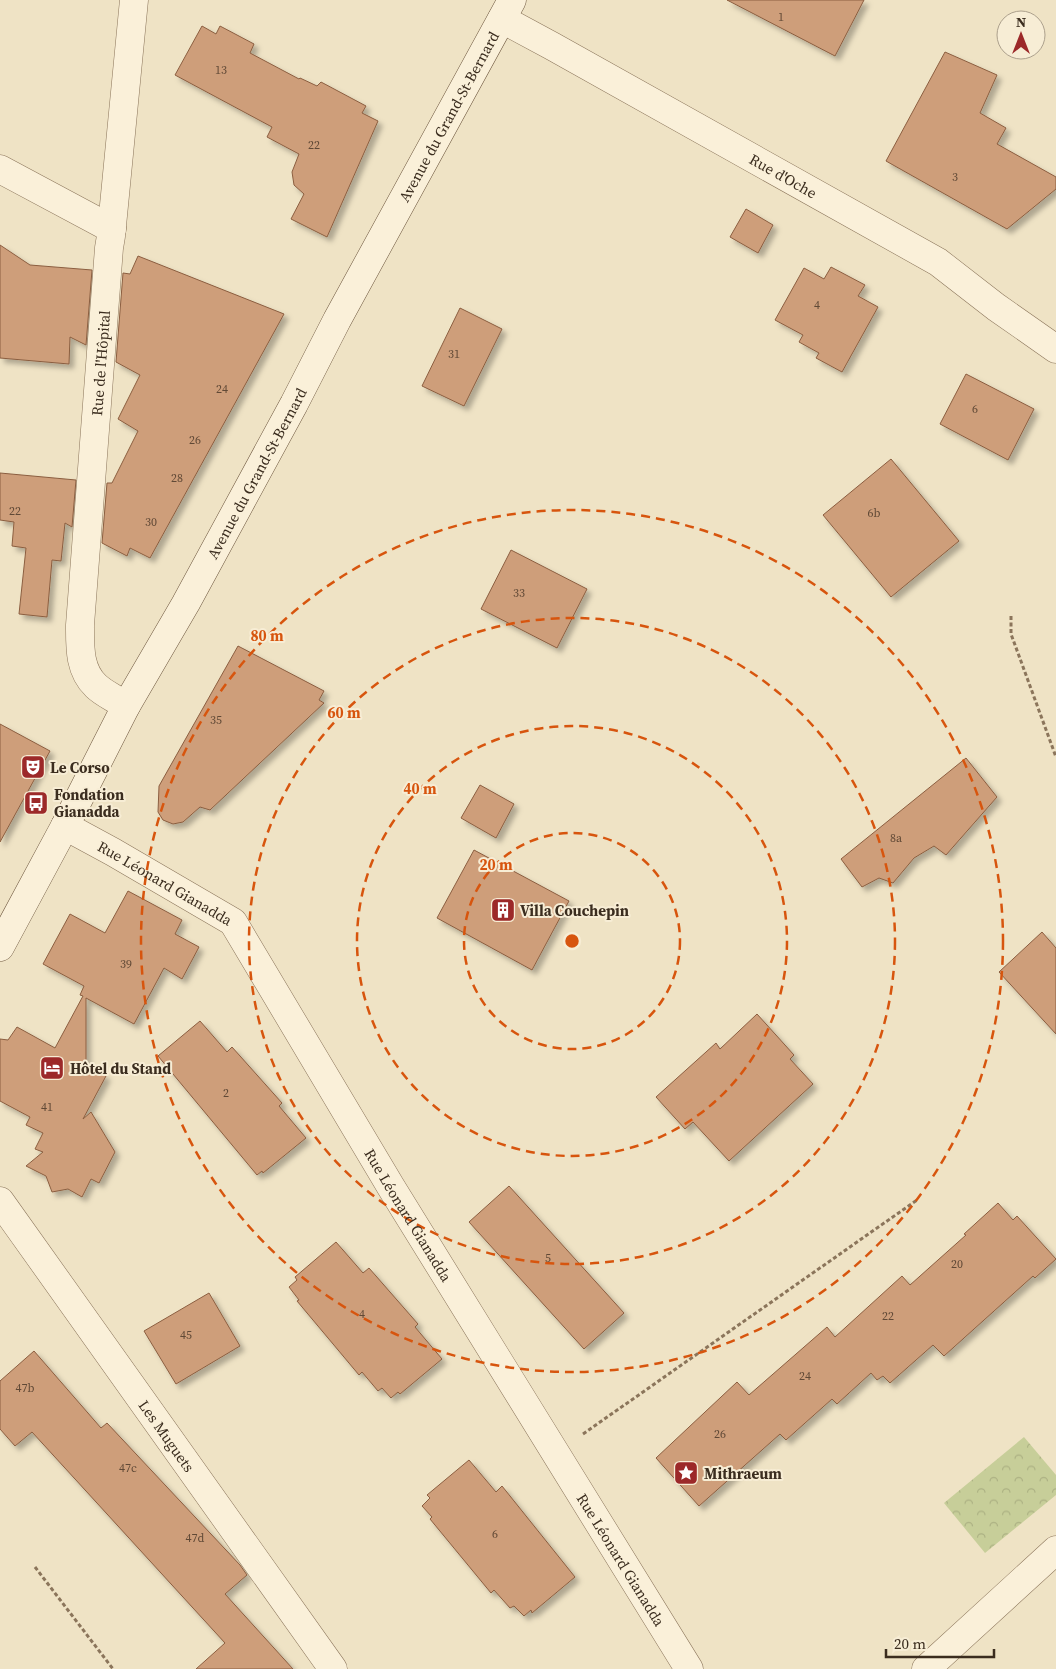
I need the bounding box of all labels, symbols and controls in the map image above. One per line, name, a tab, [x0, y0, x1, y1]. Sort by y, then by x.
house number: 1	[778, 9, 784, 25]
north arrow	[996, 10, 1046, 60]
text: N	[1016, 12, 1026, 32]
street label: Avenue du Grand-St-Bernard	[393, 27, 504, 206]
house number: 13	[215, 62, 227, 78]
house number: 22	[308, 137, 320, 153]
street label: Rue d'Oche	[746, 148, 821, 203]
house number: 3	[952, 169, 958, 185]
house number: 4	[814, 297, 820, 313]
street label: Rue de l'Hôpital	[86, 309, 115, 417]
house number: 31	[448, 346, 460, 362]
house number: 24	[216, 381, 228, 397]
street label: Avenue du Grand-St-Bernard	[202, 383, 311, 562]
house number: 6	[972, 401, 978, 417]
house number: 26	[189, 432, 201, 448]
house number: 28	[171, 470, 183, 486]
house number: 22	[9, 503, 21, 519]
house number: 6b	[868, 505, 881, 521]
house number: 30	[145, 514, 157, 530]
house number: 33	[513, 585, 525, 601]
text: 80 m	[250, 625, 284, 646]
text: 60 m	[327, 702, 361, 723]
house number: 35	[210, 712, 222, 728]
theatre icon: Le Corso	[20, 754, 46, 780]
place label: Le Corso	[50, 757, 110, 778]
text: 40 m	[403, 778, 437, 799]
place label: Fondation Gianadda	[54, 784, 124, 822]
bus stop icon: Fondation Gianadda	[23, 790, 49, 816]
house number: 8a	[890, 830, 903, 846]
street label: Rue Léonard Gianadda	[94, 835, 237, 930]
text: 20 m	[479, 854, 513, 875]
building icon: Villa Couchepin	[490, 897, 516, 923]
place label: Villa Couchepin	[520, 900, 629, 921]
centre of rings	[563, 932, 581, 950]
house number: 39	[120, 956, 132, 972]
hotel icon: Hôtel du Stand	[39, 1055, 65, 1081]
place label: Hôtel du Stand	[70, 1058, 171, 1079]
house number: 2	[223, 1085, 229, 1101]
house number: 41	[41, 1099, 53, 1115]
street label: Rue Léonard Gianadda	[360, 1144, 458, 1286]
house number: 5	[545, 1250, 551, 1266]
house number: 20	[951, 1256, 963, 1272]
house number: 4	[359, 1306, 365, 1322]
house number: 22	[882, 1308, 894, 1324]
house number: 45	[180, 1327, 192, 1343]
house number: 24	[799, 1368, 811, 1384]
house number: 47b	[16, 1380, 35, 1396]
street label: Les Muguets	[134, 1395, 200, 1476]
house number: 26	[714, 1426, 726, 1442]
house number: 47c	[119, 1460, 137, 1476]
place icon: Mithraeum	[673, 1460, 699, 1486]
place label: Mithraeum	[704, 1463, 782, 1484]
street label: Rue Léonard Gianadda	[572, 1489, 671, 1630]
house number: 6	[492, 1526, 498, 1542]
house number: 47d	[186, 1530, 205, 1546]
scale bar	[886, 1626, 994, 1658]
text: 20 m	[894, 1633, 926, 1654]

